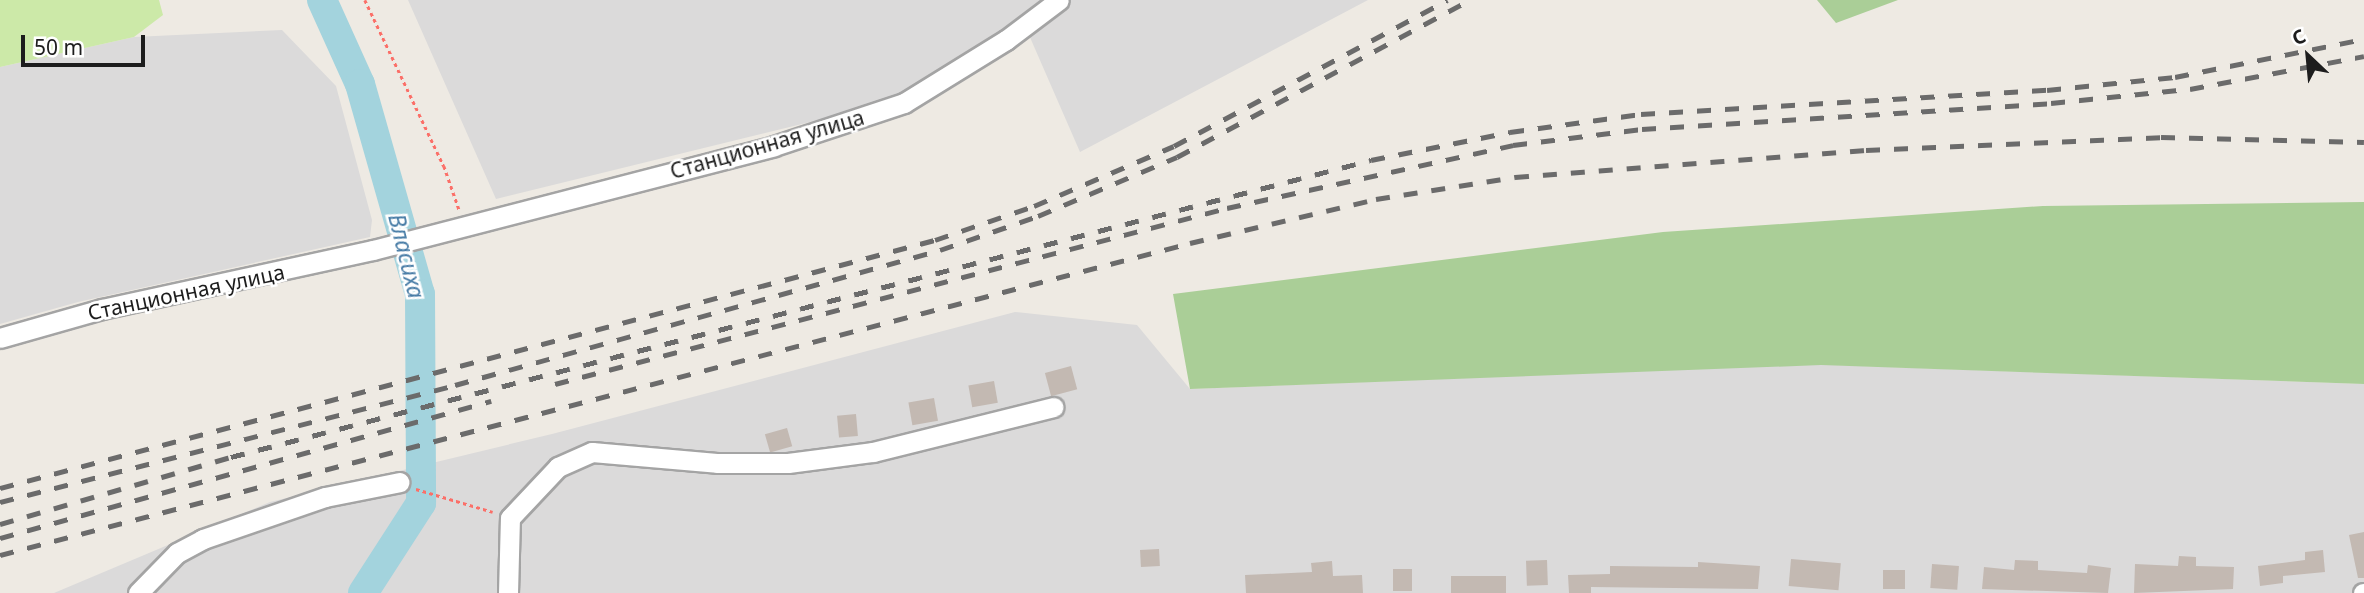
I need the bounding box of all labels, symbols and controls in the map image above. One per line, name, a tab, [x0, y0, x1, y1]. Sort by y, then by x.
scale bar	[24, 21, 149, 65]
north arrow	[2273, 21, 2343, 91]
text: С	[2288, 23, 2310, 52]
text: 50 m	[34, 33, 83, 61]
street label: Станционная улица	[667, 104, 867, 184]
water label: Власиха	[383, 211, 431, 301]
street label: Станционная улица	[85, 259, 287, 325]

